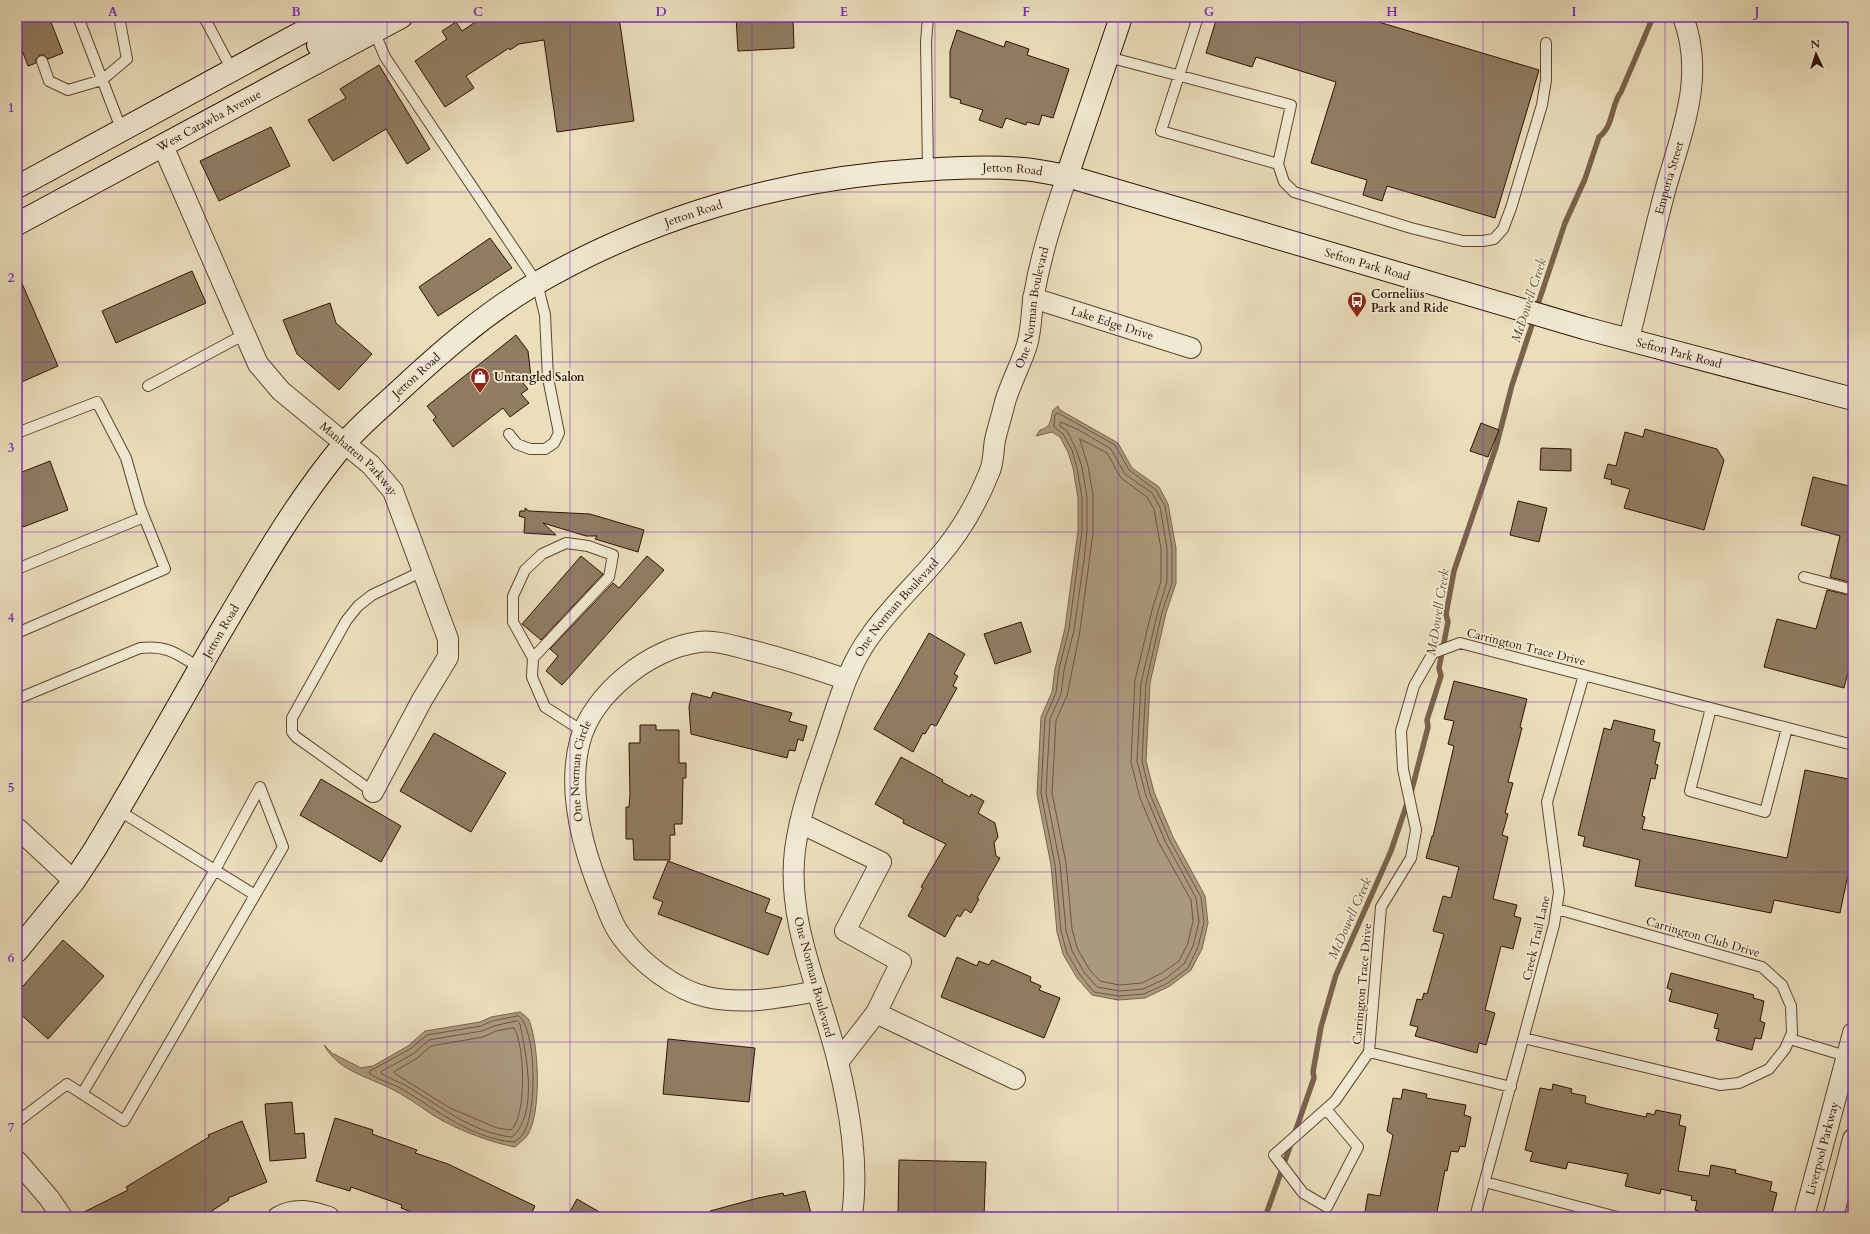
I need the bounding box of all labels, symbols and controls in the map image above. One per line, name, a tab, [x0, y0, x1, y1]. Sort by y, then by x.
text: A	[108, 3, 118, 21]
text: B	[291, 3, 301, 21]
text: C	[473, 3, 483, 21]
text: D	[655, 3, 667, 21]
text: E	[840, 3, 848, 21]
text: F	[1022, 3, 1030, 21]
text: G	[1204, 3, 1215, 21]
text: H	[1386, 3, 1398, 21]
text: I	[1571, 3, 1577, 21]
text: J	[1753, 3, 1760, 21]
north arrow	[1796, 34, 1836, 74]
text: N	[1810, 37, 1821, 52]
street label: West Catawba Avenue	[153, 86, 264, 156]
text: 1	[8, 99, 14, 117]
street label: Emporia Street	[1651, 139, 1687, 216]
street label: Jetton Road	[981, 159, 1044, 180]
street label: Jetton Road	[660, 196, 725, 231]
street label: One Norman Boulevard	[1011, 244, 1053, 371]
street label: Sefton Park Road	[1323, 244, 1412, 285]
water label: McDowell Creek	[1507, 255, 1551, 345]
text: 2	[8, 269, 15, 287]
place label: Cornelius Park and Ride	[1371, 286, 1449, 316]
bus stop icon: Cornelius Park and Ride	[1346, 290, 1368, 318]
street label: Lake Edge Drive	[1069, 302, 1155, 344]
street label: Sefton Park Road	[1634, 334, 1724, 372]
street label: Jetton Road	[387, 349, 444, 403]
shop icon: Untangled Salon	[469, 366, 491, 394]
place label: Untangled Salon	[494, 369, 585, 385]
street label: Manhatten Parkway	[316, 418, 402, 499]
text: 3	[8, 439, 15, 457]
street label: One Norman Boulevard	[851, 554, 943, 660]
water label: McDowell Creek	[1422, 567, 1454, 657]
street label: Jetton Road	[198, 601, 243, 663]
text: 4	[8, 609, 15, 627]
street label: Carrington Trace Drive	[1465, 624, 1587, 670]
street label: One Norman Circle	[567, 717, 595, 823]
text: 5	[8, 779, 14, 797]
water label: McDowell Creek	[1324, 874, 1376, 962]
street label: Creek Trail Lane	[1518, 894, 1554, 982]
street label: Carrington Club Drive	[1644, 913, 1762, 961]
street label: One Norman Boulevard	[790, 915, 838, 1040]
street label: Carrington Trace Drive	[1349, 923, 1375, 1045]
text: 6	[8, 949, 15, 967]
street label: Liverpool Parkway	[1802, 1099, 1843, 1197]
text: 7	[8, 1119, 15, 1137]

